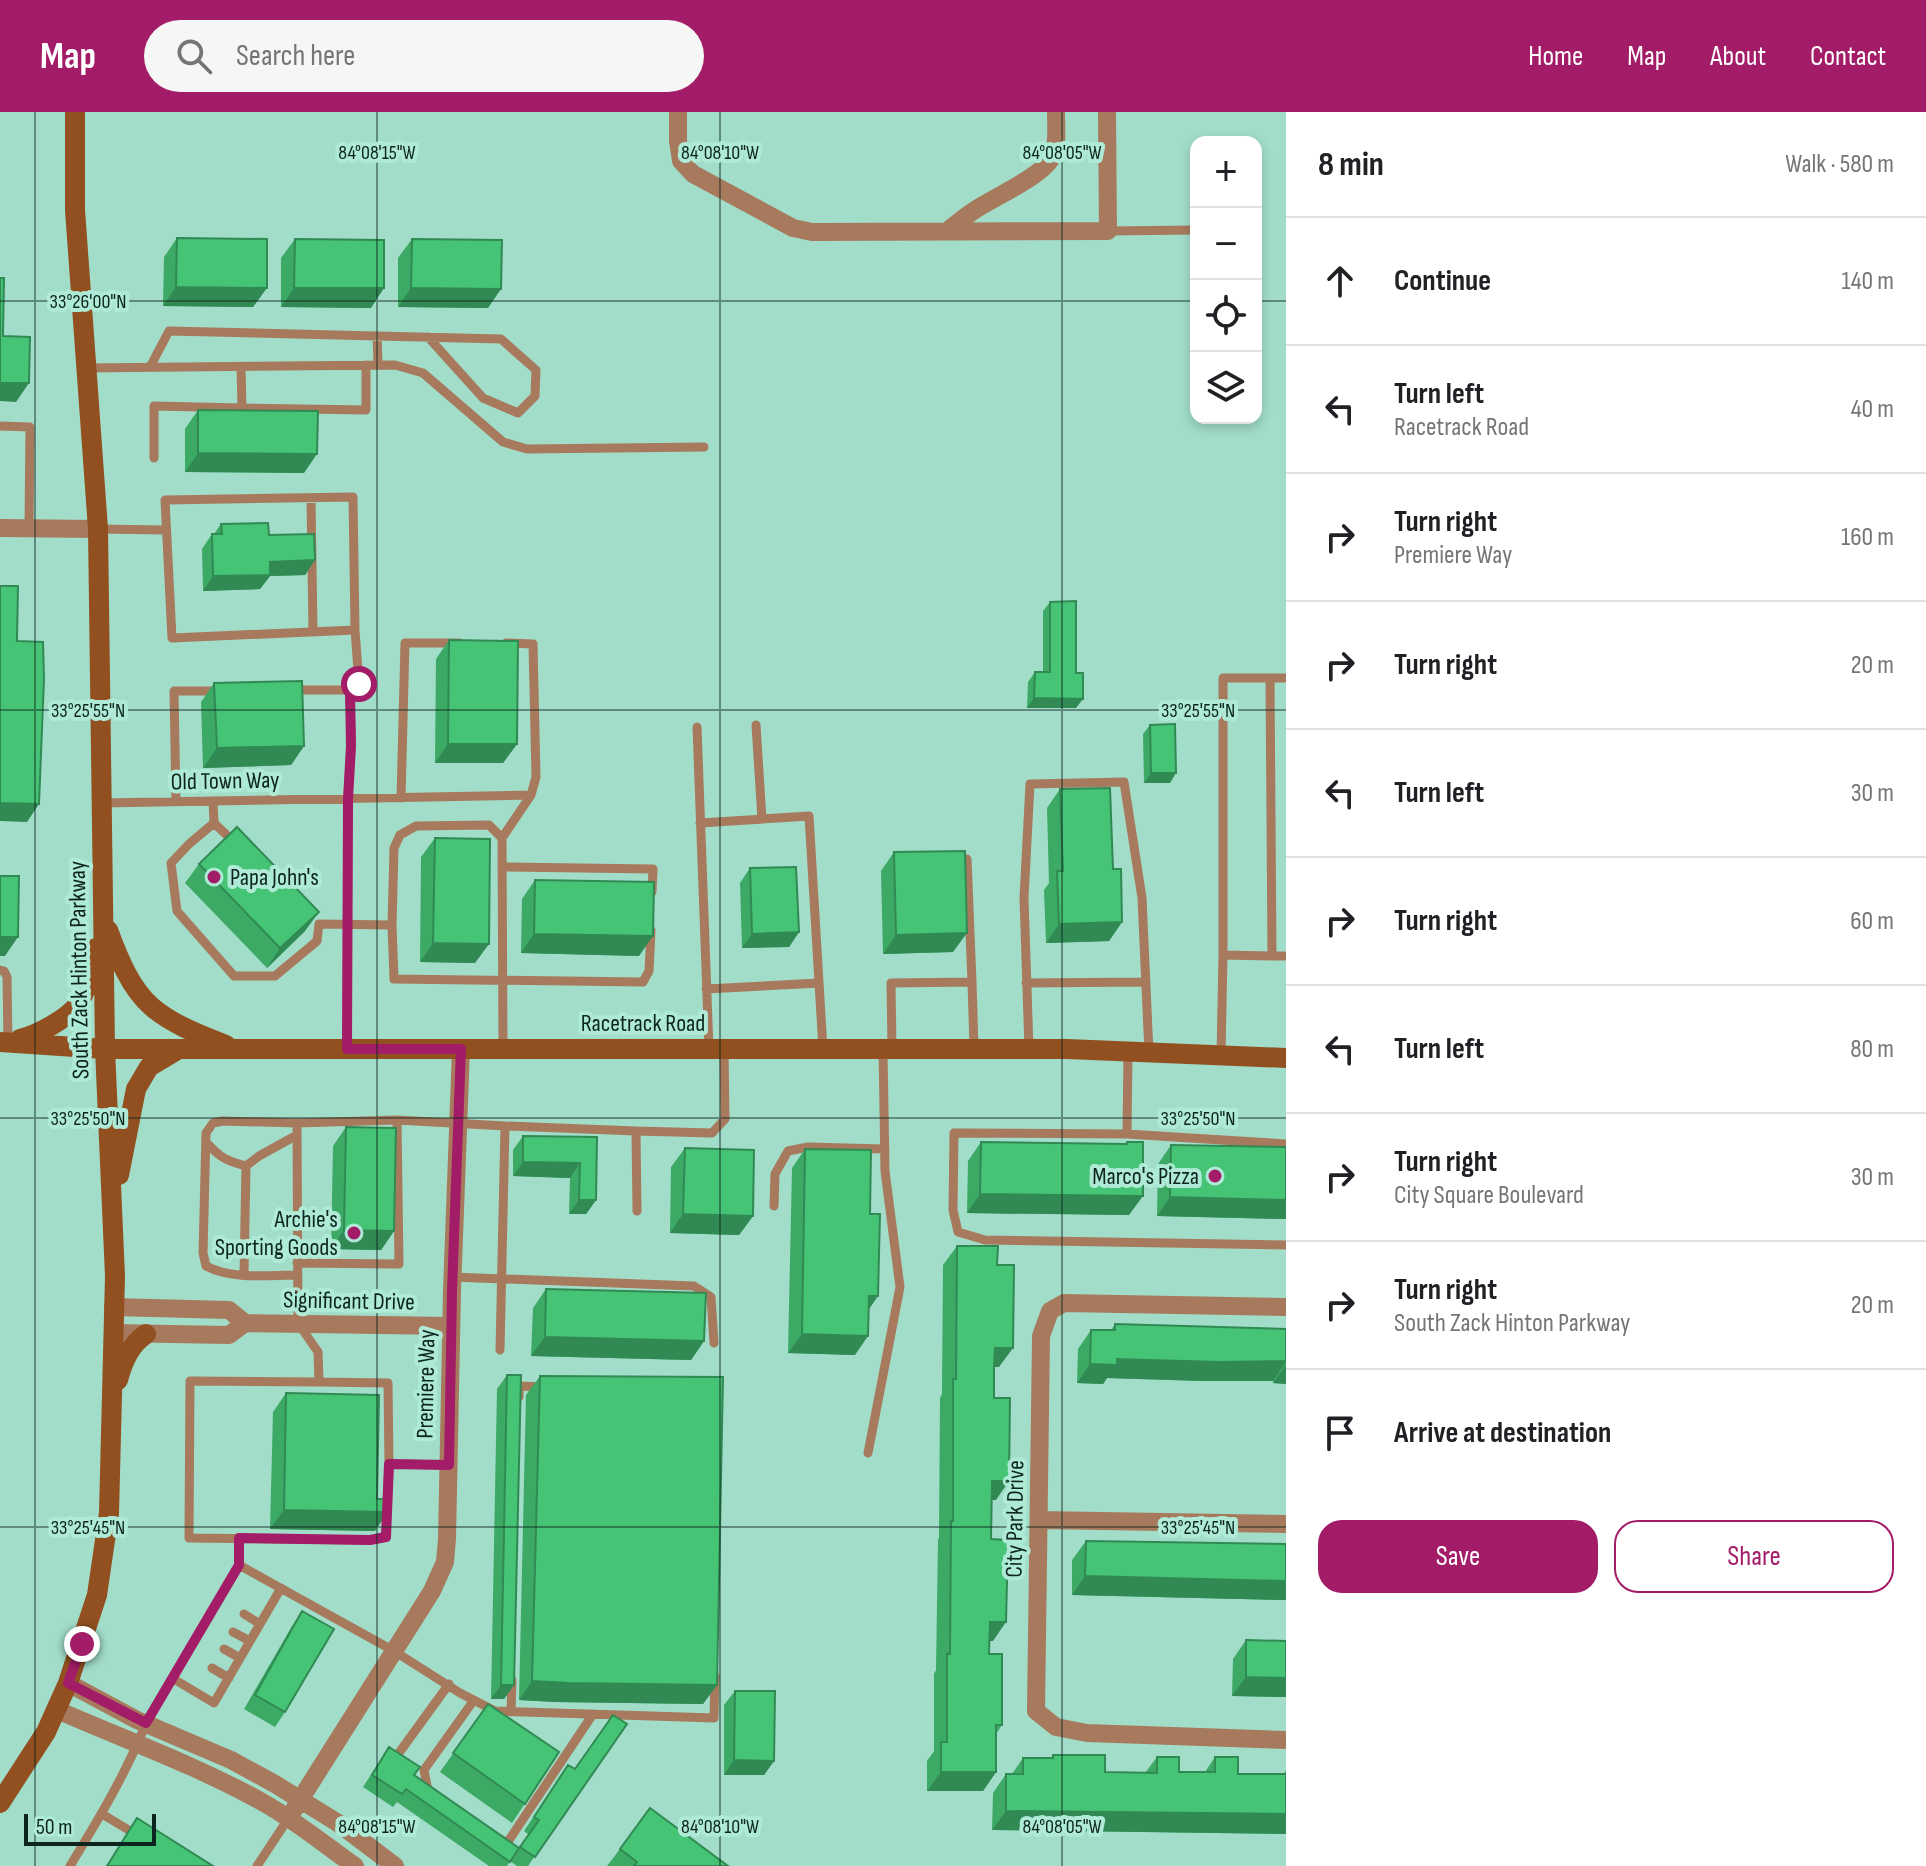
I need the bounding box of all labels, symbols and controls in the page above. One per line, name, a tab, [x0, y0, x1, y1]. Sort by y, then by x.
search box	[144, 20, 704, 92]
text: Map	[40, 34, 96, 79]
icon: search	[172, 34, 216, 78]
text: Search here	[236, 38, 355, 74]
text: Home	[1528, 40, 1583, 73]
text: Map	[1627, 40, 1666, 73]
text: About	[1710, 40, 1766, 73]
text: Contact	[1810, 40, 1886, 73]
map controls	[1190, 136, 1262, 424]
button: +	[1190, 136, 1262, 208]
text: 84°08'15"W	[338, 141, 416, 165]
text: 84°08'10"W	[681, 141, 759, 165]
text: 84°08'05"W	[1022, 141, 1102, 165]
text: 8 min	[1318, 144, 1384, 185]
text: Walk · 580 m	[1785, 149, 1894, 180]
button: −	[1190, 208, 1262, 280]
icon: ahead	[1318, 259, 1362, 303]
text: Continue	[1394, 263, 1491, 299]
text: 140 m	[1842, 266, 1894, 297]
button: locate	[1190, 280, 1262, 352]
text: 33°26'00"N	[50, 290, 126, 314]
button: layers	[1190, 352, 1262, 424]
text: Turn left	[1394, 376, 1484, 412]
icon: left	[1318, 387, 1362, 431]
text: 40 m	[1851, 394, 1894, 425]
text: Racetrack Road	[1394, 412, 1529, 443]
text: Turn right	[1394, 504, 1497, 540]
icon: right	[1318, 515, 1362, 559]
text: 160 m	[1841, 522, 1894, 553]
text: Premiere Way	[1394, 540, 1512, 571]
icon: right	[1318, 643, 1362, 687]
text: Turn right	[1394, 647, 1497, 683]
text: 20 m	[1851, 650, 1894, 681]
route start	[341, 666, 377, 702]
text: 33°25'55"N	[51, 699, 125, 723]
text: 33°25'55"N	[1161, 699, 1235, 723]
street label: Old Town Way	[170, 766, 280, 796]
icon: left	[1318, 771, 1362, 815]
text: Turn left	[1394, 775, 1484, 811]
text: 30 m	[1851, 778, 1894, 809]
street label: South Zack Hinton Parkway	[63, 861, 95, 1079]
place label: Papa John's	[230, 863, 319, 892]
marker: Papa John's	[205, 868, 223, 886]
icon: right	[1318, 899, 1362, 943]
text: Turn right	[1394, 903, 1497, 939]
text: 60 m	[1850, 906, 1894, 937]
street label: Racetrack Road	[581, 1009, 705, 1038]
icon: left	[1318, 1027, 1362, 1071]
text: Turn left	[1394, 1031, 1484, 1067]
text: 80 m	[1850, 1034, 1894, 1065]
text: 33°25'50"N	[50, 1107, 126, 1131]
text: 33°25'50"N	[1160, 1107, 1236, 1131]
text: Turn right	[1394, 1144, 1497, 1180]
icon: right	[1318, 1155, 1362, 1199]
place label: Marco's Pizza	[1092, 1162, 1199, 1191]
text: 30 m	[1851, 1162, 1894, 1193]
marker: Marco's Pizza	[1206, 1167, 1224, 1185]
text: City Square Boulevard	[1394, 1180, 1584, 1211]
place label: Archie's Sporting Goods	[215, 1205, 338, 1262]
marker: Archie's Sporting Goods	[345, 1224, 363, 1242]
text: Turn right	[1394, 1272, 1497, 1308]
icon: right	[1318, 1283, 1362, 1327]
street label: Significant Drive	[283, 1285, 415, 1317]
text: 20 m	[1851, 1290, 1894, 1321]
text: South Zack Hinton Parkway	[1394, 1308, 1630, 1339]
street label: Premiere Way	[411, 1329, 441, 1439]
icon: arrive	[1318, 1411, 1362, 1455]
text: Arrive at destination	[1394, 1415, 1611, 1451]
street label: City Park Drive	[999, 1460, 1031, 1578]
text: 33°25'45"N	[51, 1516, 125, 1540]
text: 33°25'45"N	[1161, 1516, 1235, 1540]
button: Save	[1318, 1520, 1598, 1593]
button: Share	[1614, 1520, 1894, 1593]
route end	[64, 1626, 100, 1662]
scale bar	[24, 1810, 156, 1846]
text: 50 m	[36, 1814, 72, 1841]
text: 84°08'15"W	[338, 1815, 416, 1839]
text: 84°08'10"W	[681, 1815, 759, 1839]
text: 84°08'05"W	[1022, 1815, 1102, 1839]

